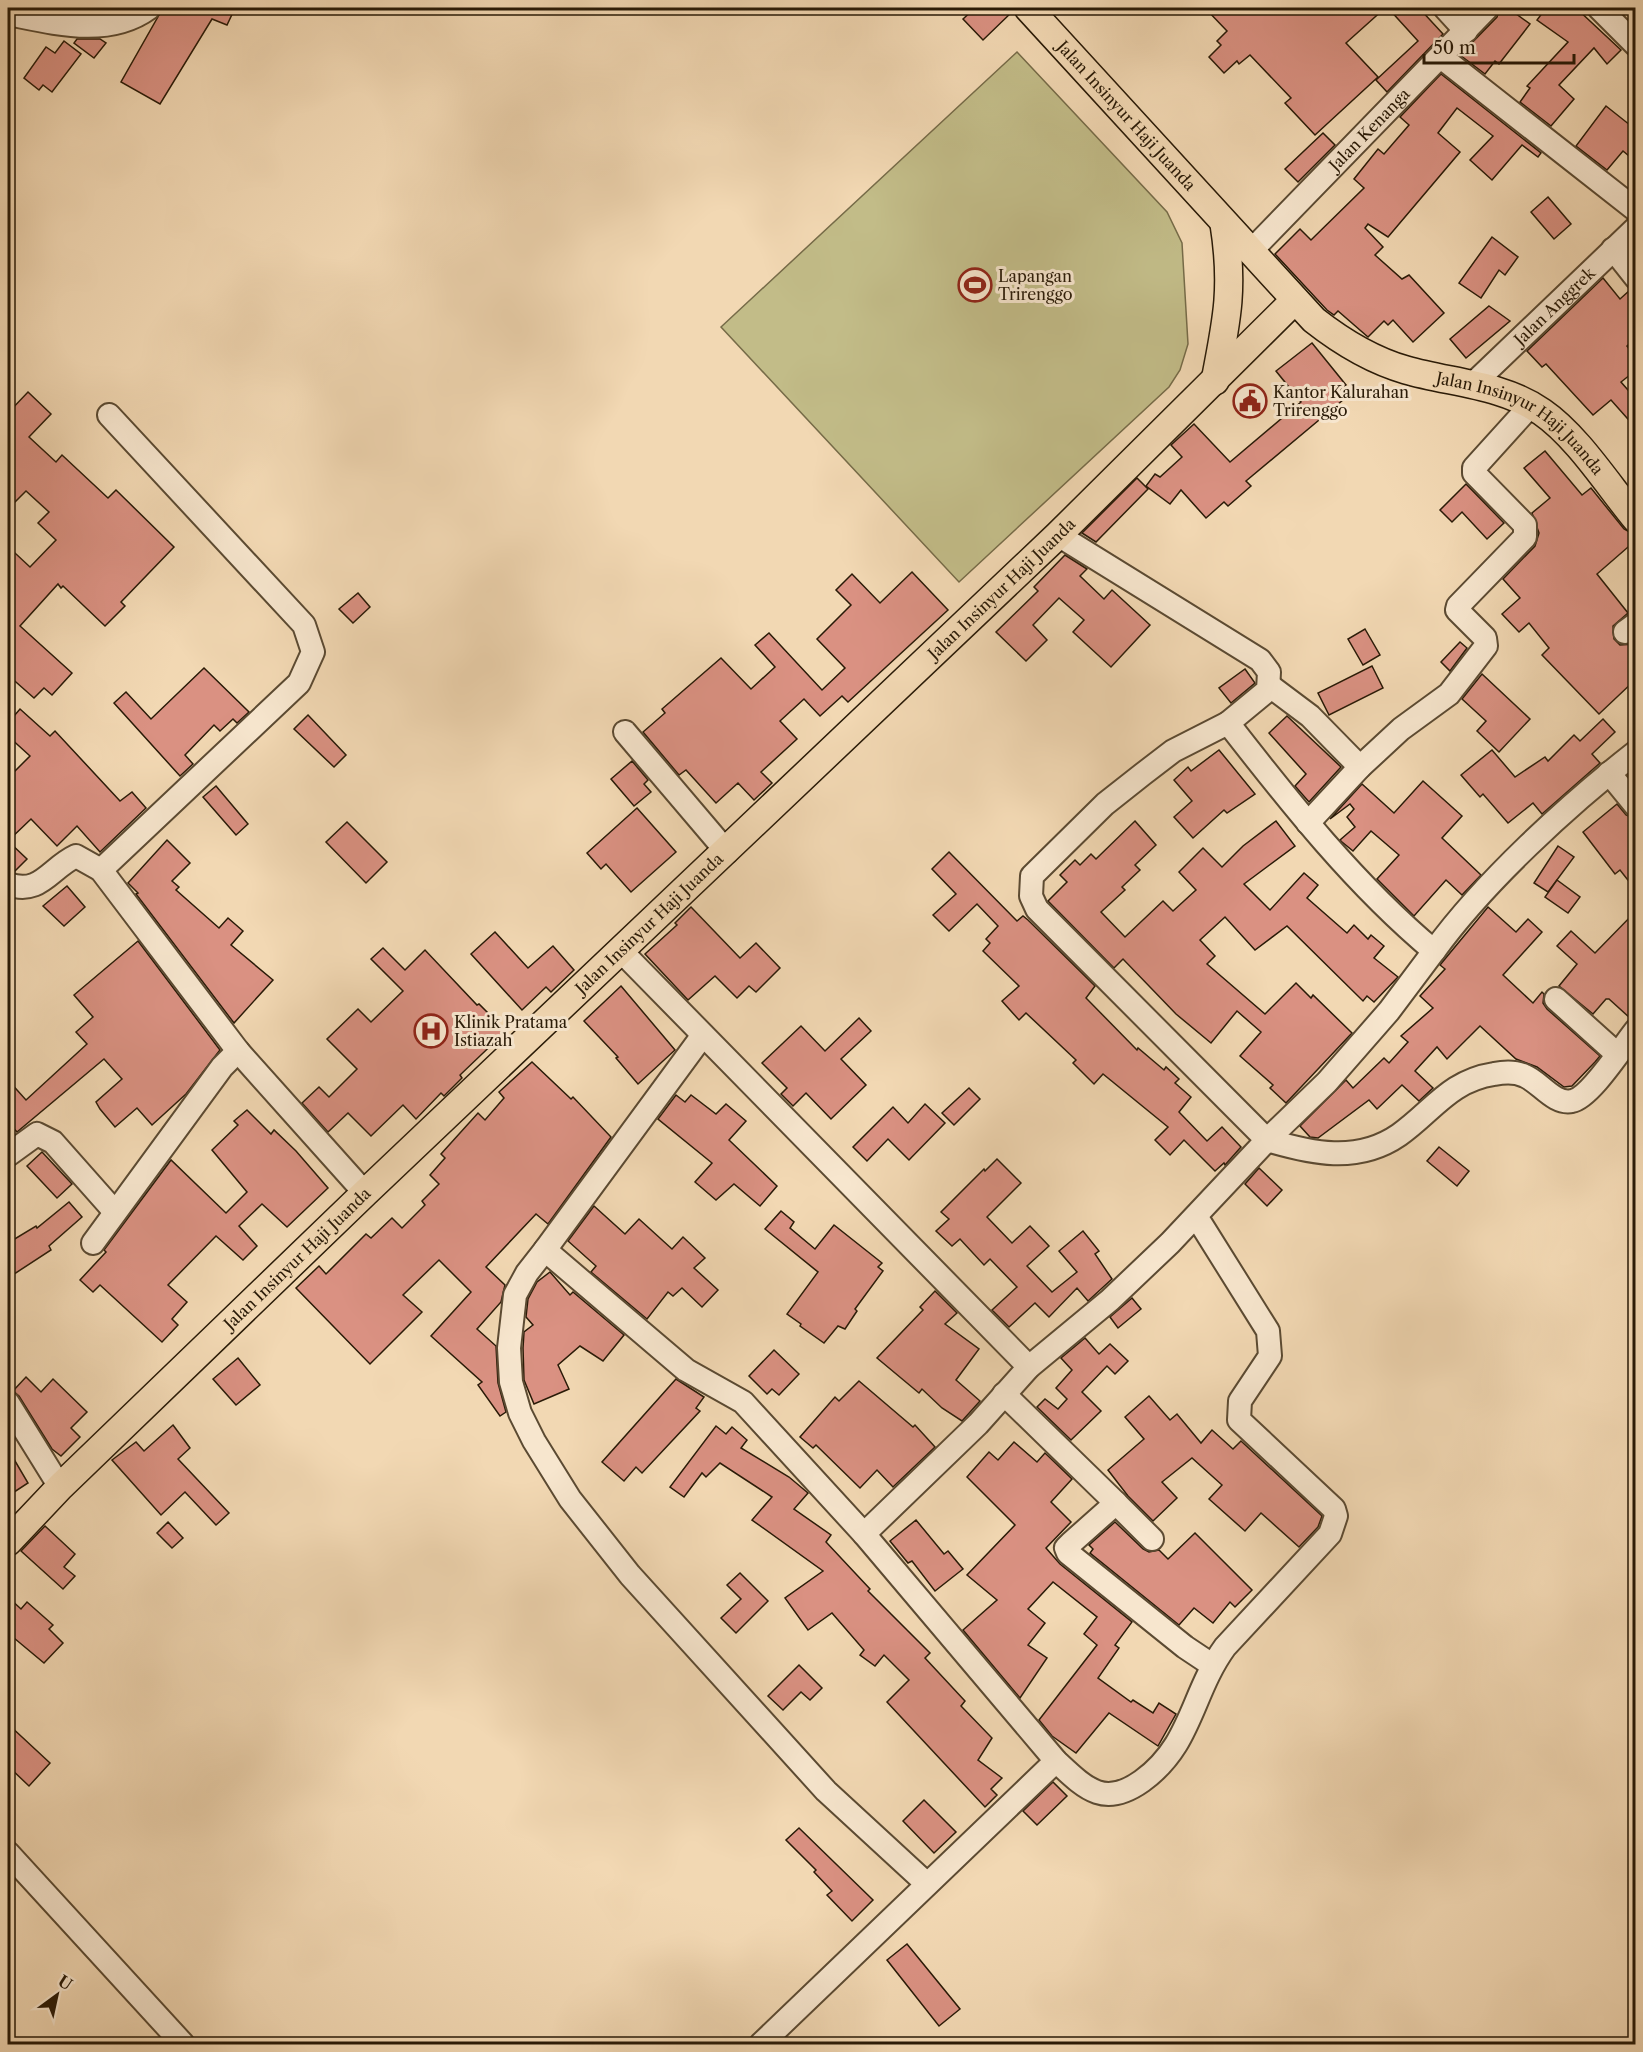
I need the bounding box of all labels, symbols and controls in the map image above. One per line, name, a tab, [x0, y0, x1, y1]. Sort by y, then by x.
scale bar	[1424, 27, 1574, 65]
street label: Jalan Insinyur Haji Juanda	[1051, 34, 1201, 195]
text: 50 m	[1433, 37, 1476, 59]
street label: Jalan Kenanga	[1322, 83, 1414, 177]
street label: Jalan Anggrek	[1508, 262, 1599, 352]
place label: Lapangan Trirenggo	[998, 266, 1073, 304]
sports icon: Lapangan Trirenggo	[957, 267, 993, 303]
street label: Jalan Insinyur Haji Juanda	[1431, 367, 1608, 479]
place label: Kantor Kalurahan Trirenggo	[1273, 382, 1409, 420]
public building icon: Kantor Kalurahan Trirenggo	[1232, 383, 1268, 419]
street label: Jalan Insinyur Haji Juanda	[921, 513, 1080, 666]
street label: Jalan Insinyur Haji Juanda	[569, 848, 727, 1000]
place label: Klinik Pratama Istiazah	[454, 1012, 568, 1050]
hospital icon: Klinik Pratama Istiazah	[413, 1013, 449, 1049]
street label: Jalan Insinyur Haji Juanda	[217, 1183, 375, 1336]
north arrow	[27, 1965, 87, 2025]
text: U	[54, 1970, 76, 1994]

